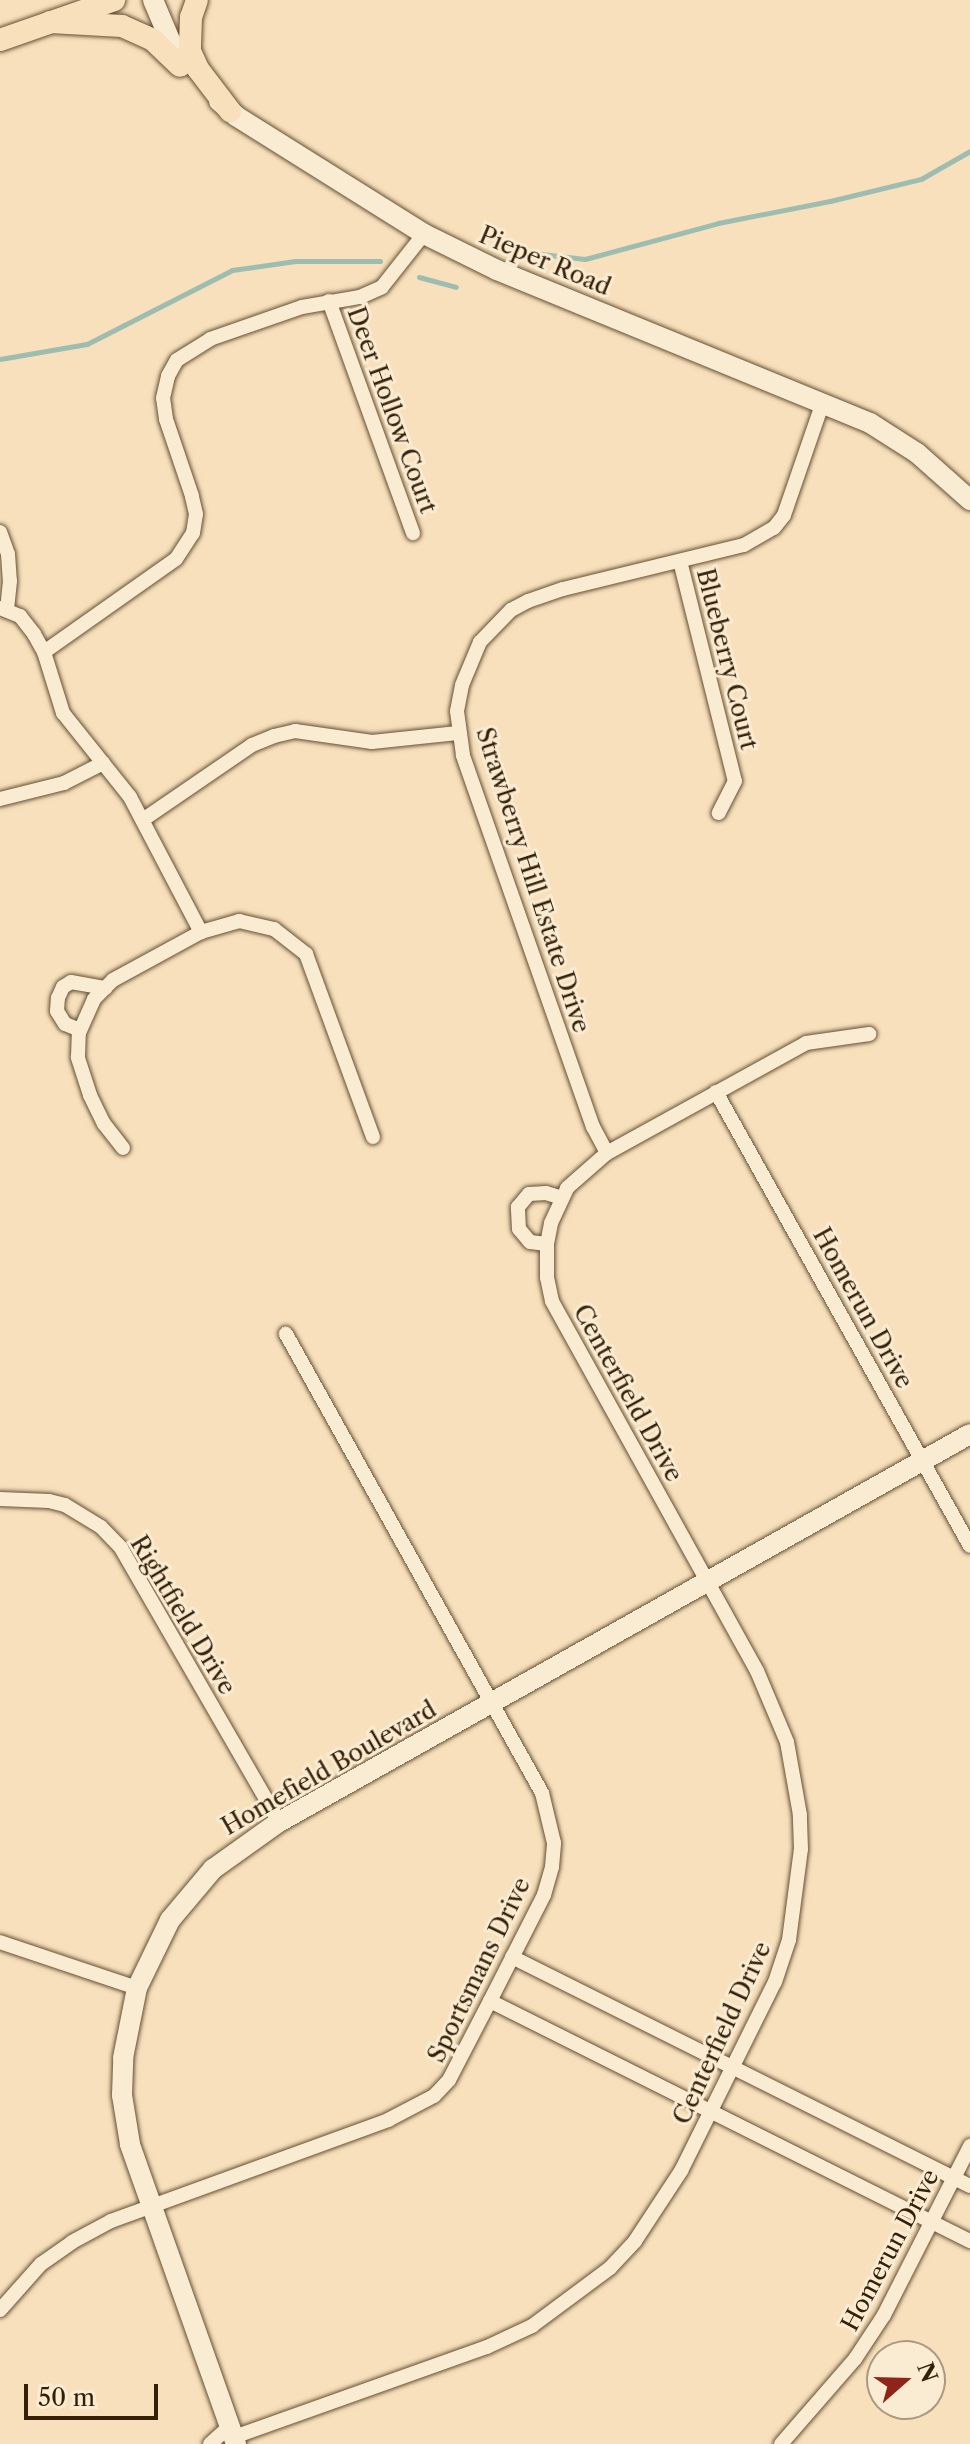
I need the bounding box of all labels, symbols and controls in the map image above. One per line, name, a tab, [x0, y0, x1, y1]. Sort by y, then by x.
street label: Pieper Road	[475, 220, 615, 302]
street label: Deer Hollow Court	[341, 302, 443, 518]
street label: Blueberry Court	[690, 565, 764, 753]
street label: Strawberry Hill Estate Drive	[470, 723, 596, 1037]
street label: Homerun Drive	[807, 1223, 919, 1393]
street label: Centerfield Drive	[567, 1299, 689, 1487]
street label: Rightfield Drive	[124, 1530, 242, 1700]
street label: Homefield Boulevard	[217, 1695, 441, 1841]
street label: Sportsmans Drive	[422, 1873, 536, 2067]
street label: Centerfield Drive	[667, 1937, 777, 2129]
street label: Homerun Drive	[835, 2164, 945, 2336]
north arrow	[866, 2340, 946, 2420]
text: N	[911, 2359, 943, 2386]
scale bar	[28, 2368, 162, 2418]
text: 50 m	[38, 2383, 95, 2412]

